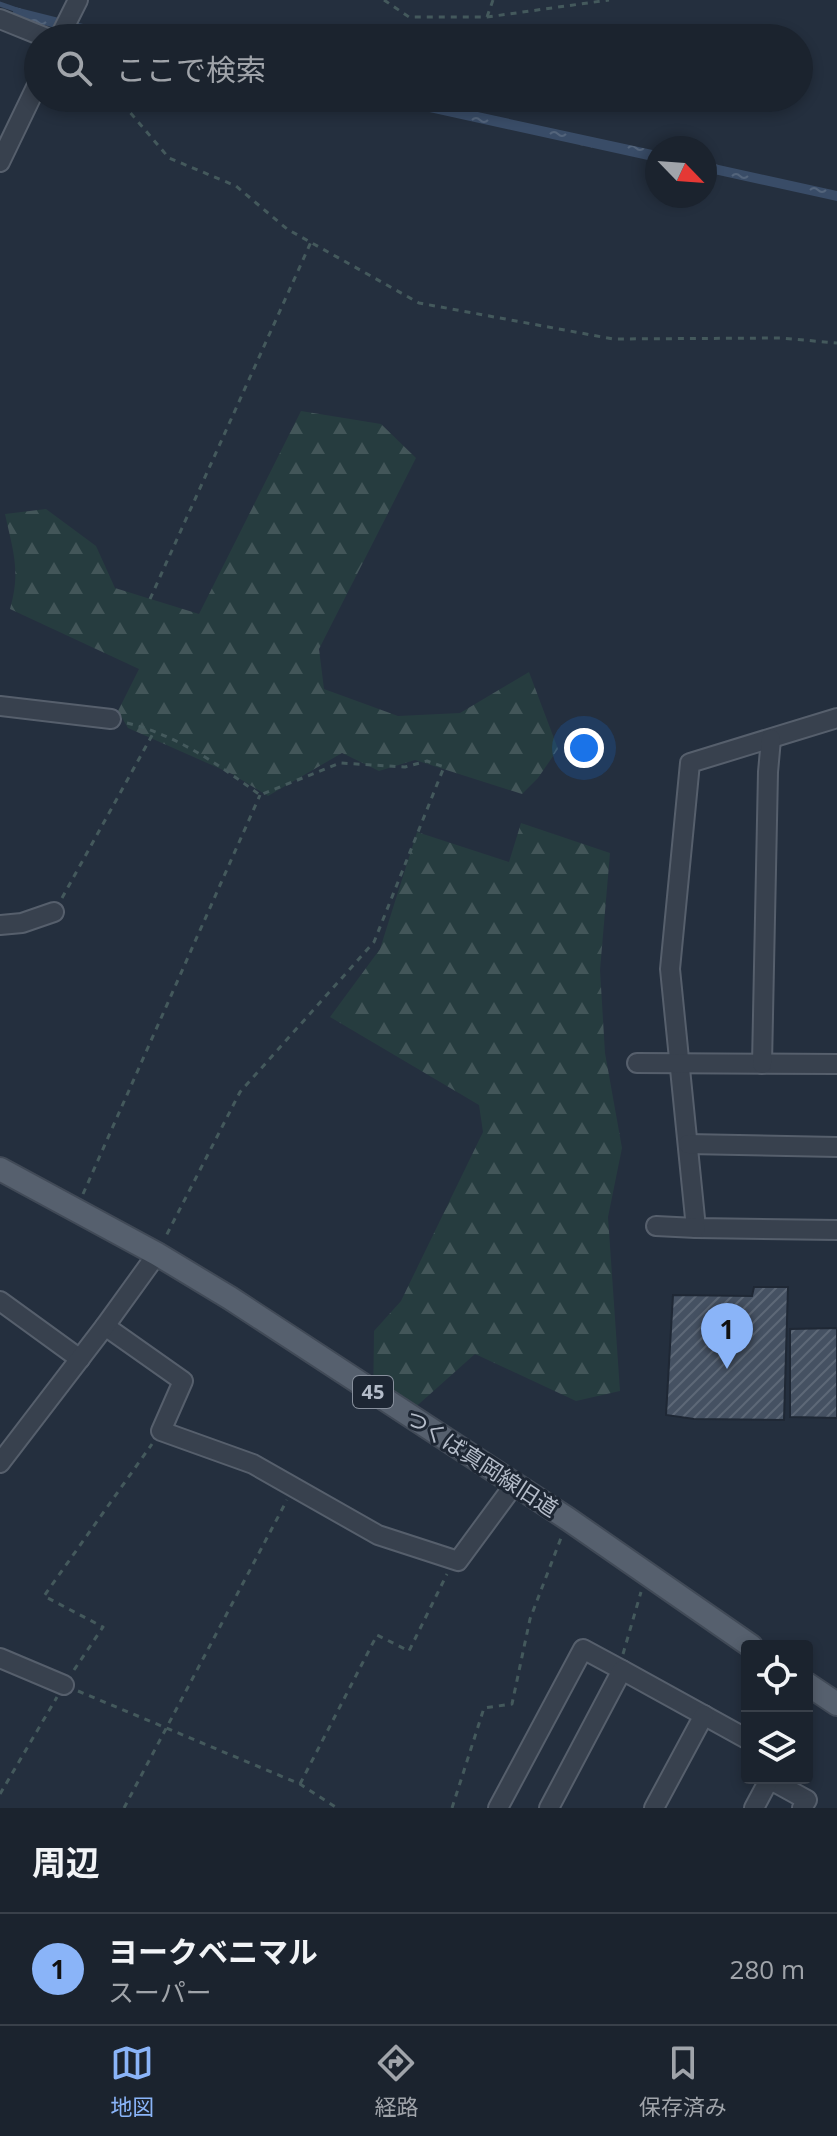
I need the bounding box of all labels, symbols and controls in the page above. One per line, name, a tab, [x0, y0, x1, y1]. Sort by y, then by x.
search box	[24, 24, 813, 112]
icon: search	[52, 46, 96, 90]
text: ここで検索	[116, 49, 266, 90]
north arrow	[645, 136, 717, 208]
your location	[564, 728, 604, 768]
pin: 1	[701, 1303, 753, 1369]
road number: 45	[353, 1376, 393, 1408]
street label: つくば真岡線旧道	[401, 1402, 565, 1523]
map controls	[741, 1640, 813, 1784]
button: locate	[741, 1640, 813, 1712]
button: layers	[741, 1712, 813, 1784]
text: 周辺	[32, 1839, 100, 1885]
text: ヨークベニマル	[108, 1931, 318, 1972]
text: 1	[51, 1951, 65, 1987]
text: 280 m	[730, 1951, 805, 1987]
text: スーパー	[108, 1974, 212, 2010]
tab: 地図	[110, 2041, 154, 2121]
tab: 経路	[374, 2041, 419, 2121]
tab: 保存済み	[639, 2041, 727, 2121]

